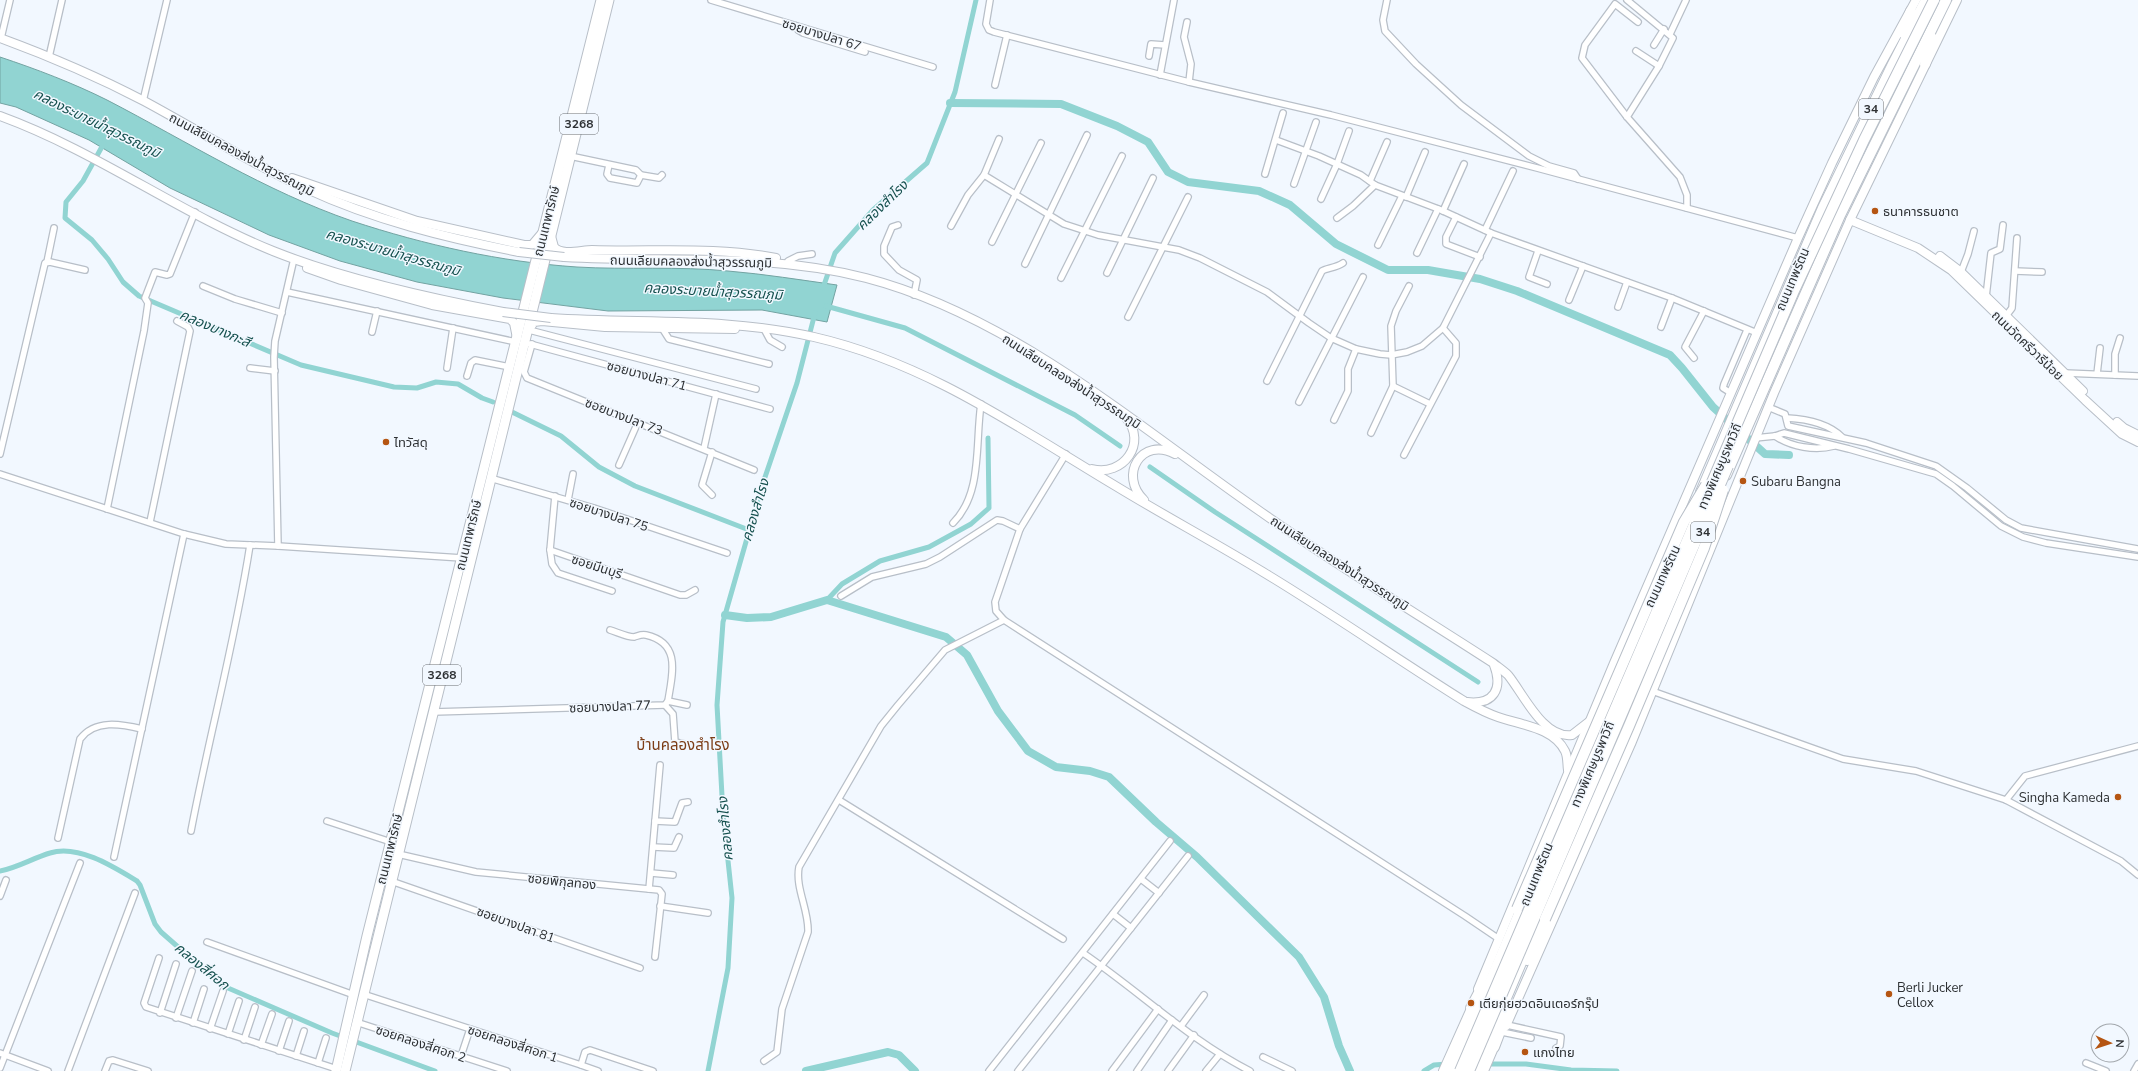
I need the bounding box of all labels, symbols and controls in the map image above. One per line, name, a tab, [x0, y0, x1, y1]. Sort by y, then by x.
street label: ซอยบางปลา 67	[780, 14, 864, 56]
water label: คลองระบายน้ำสุวรรณภูมิ	[30, 84, 166, 163]
road number: 34	[1859, 99, 1883, 119]
street label: ถนนเลียบคลองส่งน้ำสุวรรณภูมิ	[166, 108, 318, 201]
road number: 3268	[560, 114, 598, 134]
water label: คลองสำโรง	[853, 175, 913, 235]
street label: ถนนเทพารักษ์	[529, 184, 564, 258]
place label: ธนาคารธนชาต	[1883, 203, 1959, 221]
marker: ธนาคารธนชาต	[1870, 206, 1880, 216]
water label: คลองระบายน้ำสุวรรณภูมิ	[324, 223, 464, 281]
street label: ถนนเทพรัตน	[1772, 245, 1814, 314]
street label: ถนนเลียบคลองส่งน้ำสุวรรณภูมิ	[610, 251, 772, 272]
water label: คลองระบายน้ำสุวรรณภูมิ	[643, 277, 785, 305]
water label: คลองบางกะสี	[177, 305, 255, 353]
street label: ถนนวัดศรีวารีน้อย	[1987, 307, 2067, 385]
street label: ถนนเลียบคลองส่งน้ำสุวรรณภูมิ	[999, 329, 1145, 434]
street label: ซอยบางปลา 71	[605, 357, 689, 395]
street label: ซอยบางปลา 73	[582, 394, 665, 440]
street label: ทางพิเศษบูรพาวิถี	[1694, 420, 1746, 512]
place label: ไทวัสดุ	[393, 434, 428, 452]
marker: ไทวัสดุ	[381, 437, 391, 447]
place label: Subaru Bangna	[1751, 473, 1841, 491]
water label: คลองสำโรง	[737, 475, 774, 544]
marker: Subaru Bangna	[1738, 476, 1748, 486]
street label: ซอยบางปลา 75	[567, 494, 651, 536]
street label: ถนนเทพารักษ์	[451, 498, 486, 572]
street label: ถนนเลียบคลองส่งน้ำสุวรรณภูมิ	[1267, 511, 1413, 616]
road number: 34	[1691, 522, 1715, 542]
street label: ถนนเทพรัตน	[1641, 542, 1685, 611]
street label: ซอยมีนบุรี	[569, 550, 624, 584]
road number: 3268	[423, 665, 461, 685]
street label: ซอยบางปลา 77	[569, 697, 651, 717]
street label: ทางพิเศษบูรพาวิถี	[1567, 718, 1619, 810]
district label: บ้านคลองสำโรง	[636, 735, 730, 755]
place label: Singha Kameda	[2019, 789, 2110, 807]
marker: Singha Kameda	[2113, 792, 2123, 802]
water label: คลองสำโรง	[713, 795, 738, 862]
street label: ถนนเทพารักษ์	[372, 812, 407, 886]
street label: ถนนเทพรัตน	[1516, 840, 1558, 909]
street label: ซอยพิกุลทอง	[527, 869, 597, 895]
street label: ซอยบางปลา 81	[474, 902, 557, 947]
water label: คลองสี่ศอก	[170, 938, 234, 995]
place label: Berli Jucker Cellox	[1897, 979, 1963, 1012]
marker: Berli Jucker Cellox	[1884, 989, 1894, 999]
place label: เตียกุ่ยฮวดอินเตอร์กรุ๊ป	[1479, 995, 1599, 1013]
marker: เตียกุ่ยฮวดอินเตอร์กรุ๊ป	[1466, 998, 1476, 1008]
street label: ซอยคลองสี่ศอก 2	[373, 1020, 469, 1067]
street label: ซอยคลองสี่ศอก 1	[465, 1020, 561, 1067]
north arrow	[2090, 1023, 2130, 1063]
text: N	[2112, 1039, 2127, 1048]
place label: แกงไทย	[1533, 1044, 1575, 1062]
marker: แกงไทย	[1520, 1047, 1530, 1057]

